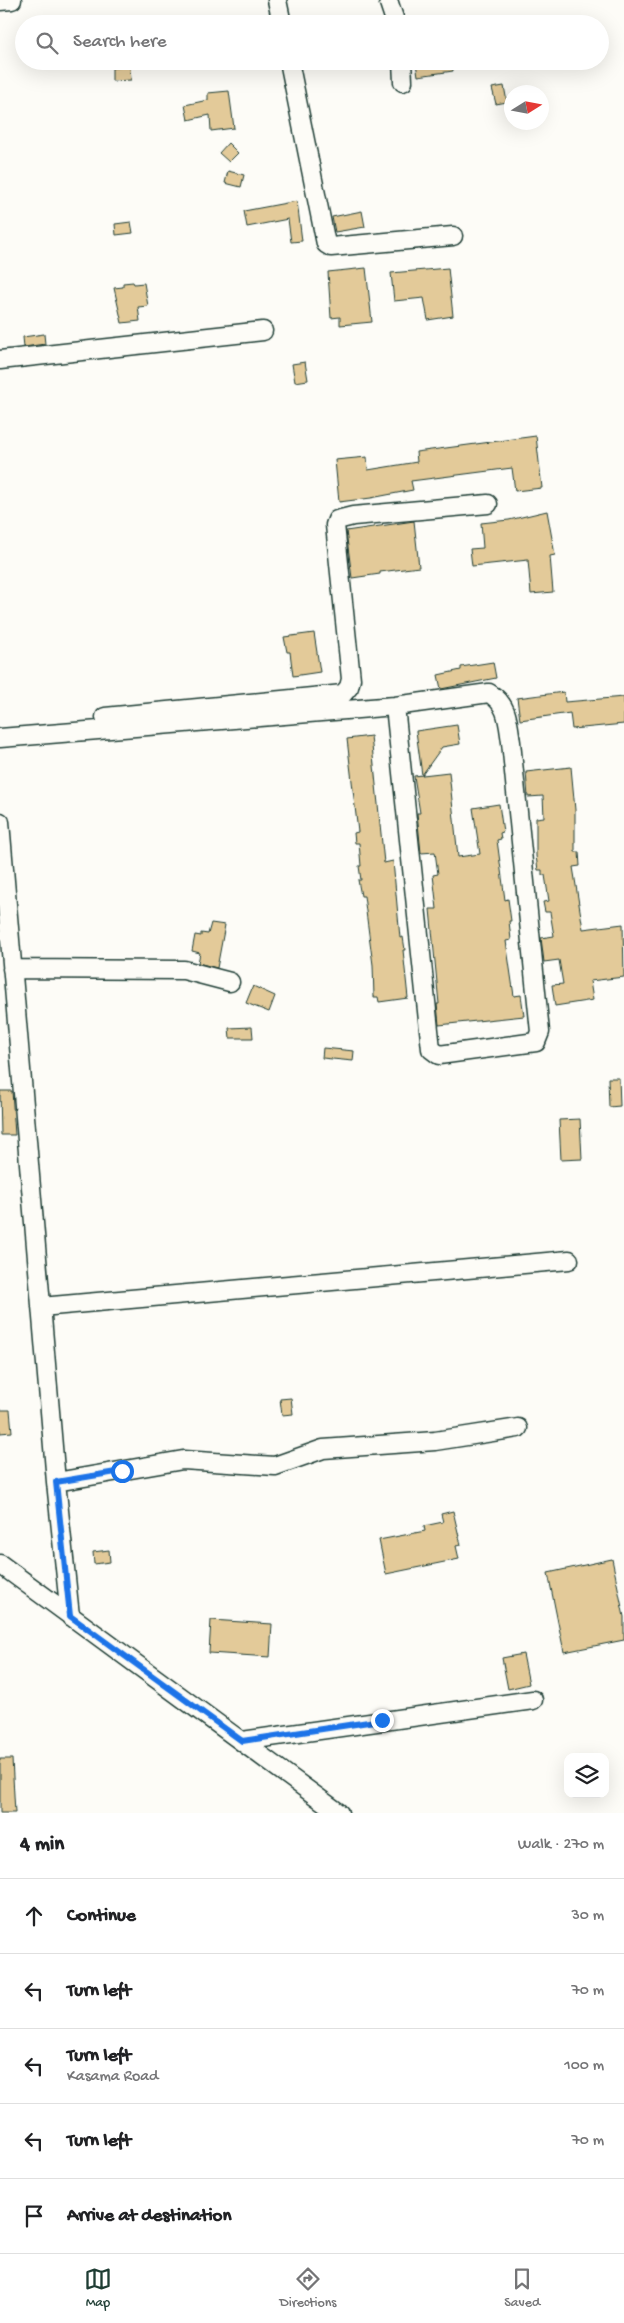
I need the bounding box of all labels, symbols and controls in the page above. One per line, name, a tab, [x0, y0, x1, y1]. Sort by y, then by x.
search box	[15, 15, 609, 70]
icon: search	[33, 29, 61, 57]
text: Search here	[73, 31, 167, 54]
north arrow	[504, 85, 549, 130]
route start	[111, 1460, 134, 1483]
route end	[371, 1709, 394, 1732]
map controls	[564, 1753, 609, 1798]
button: layers	[564, 1753, 609, 1798]
text: 4 min	[20, 1833, 64, 1858]
text: Walk · 270 m	[518, 1836, 604, 1855]
icon: ahead	[20, 1902, 48, 1930]
text: Continue	[67, 1905, 136, 1928]
text: 30 m	[571, 1907, 604, 1926]
icon: left	[20, 1977, 48, 2005]
text: Turn left	[67, 1980, 131, 2003]
text: 70 m	[571, 1982, 604, 2001]
text: Turn left	[67, 2045, 131, 2068]
icon: left	[20, 2052, 48, 2080]
text: 100 m	[564, 2057, 604, 2076]
text: Kasama Road	[67, 2068, 158, 2087]
icon: left	[20, 2127, 48, 2155]
text: Turn left	[67, 2130, 131, 2153]
text: 70 m	[571, 2132, 604, 2151]
icon: arrive	[20, 2202, 48, 2230]
text: Arrive at destination	[67, 2205, 231, 2228]
tab: Map	[84, 2265, 112, 2312]
tab: Directions	[280, 2265, 337, 2312]
tab: Saved	[504, 2265, 540, 2312]

